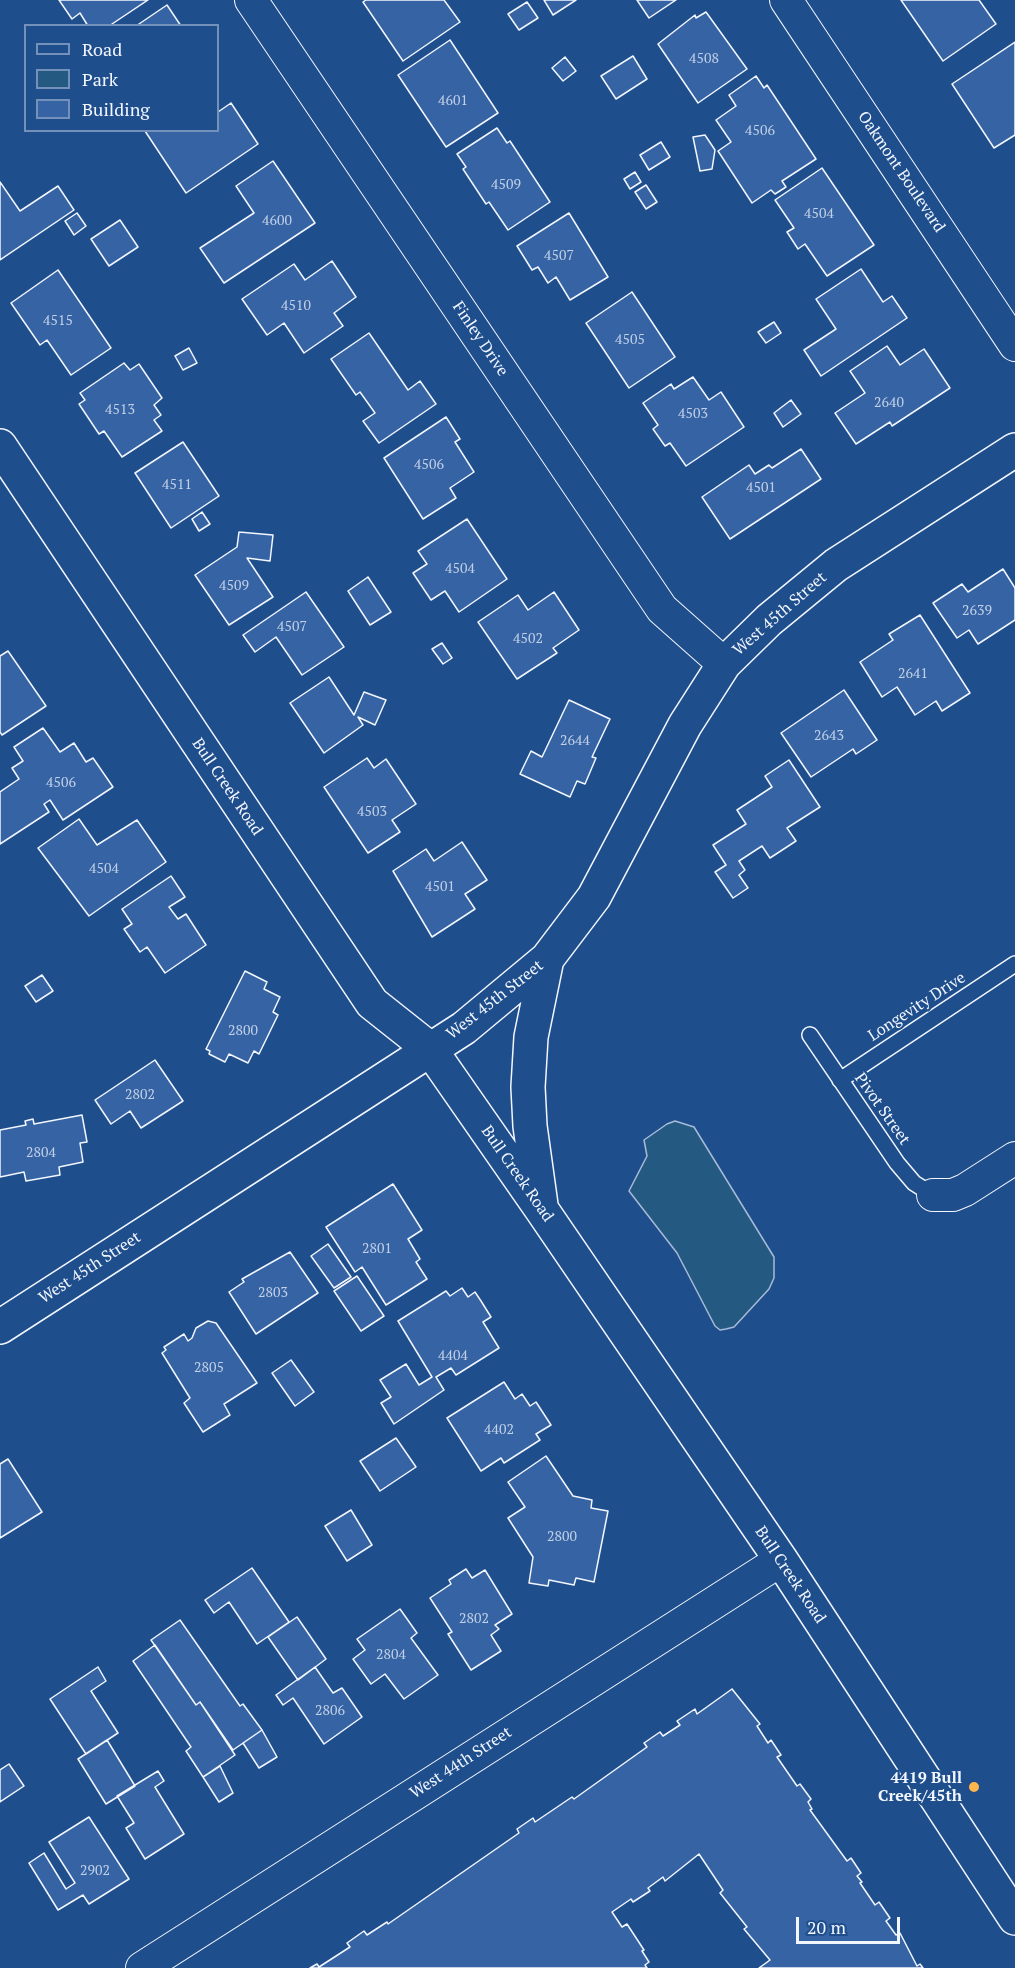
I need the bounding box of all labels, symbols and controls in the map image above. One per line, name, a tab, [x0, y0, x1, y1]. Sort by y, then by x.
legend	[24, 24, 219, 132]
text: Road	[82, 37, 122, 61]
house number: 4508	[689, 51, 719, 67]
text: Park	[82, 67, 118, 91]
house number: 4601	[438, 93, 468, 109]
text: Building	[82, 97, 150, 121]
street label: Oakmont Boulevard	[853, 108, 949, 236]
house number: 4506	[745, 123, 775, 139]
house number: 4509	[491, 177, 521, 193]
house number: 4504	[804, 206, 834, 222]
house number: 4600	[262, 213, 292, 229]
house number: 4507	[544, 248, 574, 264]
house number: 4510	[281, 298, 311, 314]
street label: Finley Drive	[448, 298, 512, 380]
house number: 4515	[43, 313, 73, 329]
house number: 4505	[615, 332, 645, 348]
house number: 2640	[874, 395, 904, 411]
house number: 4513	[105, 402, 135, 418]
house number: 4503	[678, 406, 708, 422]
house number: 4506	[414, 457, 444, 473]
house number: 4511	[162, 477, 192, 493]
house number: 4501	[746, 480, 776, 496]
house number: 4504	[445, 561, 475, 577]
street label: West 45th Street	[729, 568, 831, 660]
house number: 4509	[219, 578, 249, 594]
house number: 2639	[962, 603, 992, 619]
house number: 4507	[277, 619, 307, 635]
house number: 4502	[513, 631, 543, 647]
house number: 2641	[898, 666, 928, 682]
house number: 2643	[814, 728, 844, 744]
house number: 2644	[560, 733, 590, 749]
street label: Bull Creek Road	[187, 735, 267, 839]
house number: 4506	[46, 775, 76, 791]
house number: 4503	[357, 804, 387, 820]
house number: 4504	[89, 861, 119, 877]
house number: 4501	[425, 879, 455, 895]
street label: West 45th Street	[443, 956, 547, 1044]
street label: Longevity Drive	[865, 968, 969, 1046]
house number: 2800	[228, 1023, 258, 1039]
street label: Pivot Street	[850, 1069, 914, 1149]
house number: 2802	[125, 1087, 155, 1103]
street label: Bull Creek Road	[477, 1122, 557, 1226]
house number: 2804	[26, 1145, 56, 1161]
street label: West 45th Street	[35, 1228, 145, 1308]
house number: 2801	[362, 1241, 392, 1257]
house number: 2803	[258, 1285, 288, 1301]
house number: 4404	[438, 1348, 468, 1364]
house number: 2805	[194, 1360, 224, 1376]
house number: 4402	[484, 1422, 514, 1438]
street label: Bull Creek Road	[750, 1523, 830, 1627]
house number: 2800	[547, 1529, 577, 1545]
house number: 2802	[459, 1611, 489, 1627]
house number: 2804	[376, 1647, 406, 1663]
house number: 2806	[315, 1703, 345, 1719]
street label: West 44th Street	[406, 1723, 516, 1803]
place label: 4419 Bull Creek/45th	[878, 1768, 962, 1806]
marker: 4419 Bull Creek/45th	[967, 1780, 981, 1794]
house number: 2902	[80, 1863, 110, 1879]
scale bar	[799, 1905, 902, 1943]
text: 20 m	[807, 1915, 846, 1939]

